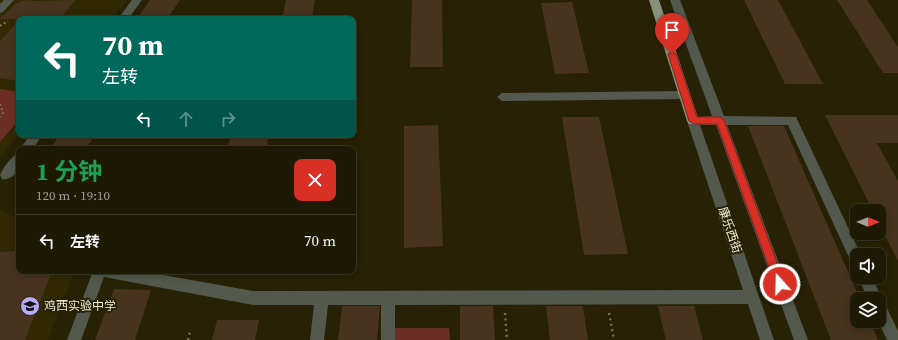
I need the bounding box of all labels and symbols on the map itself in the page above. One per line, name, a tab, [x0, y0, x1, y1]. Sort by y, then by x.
pin	[655, 13, 689, 54]
north arrow	[850, 204, 886, 240]
street label: 康乐西街	[715, 205, 745, 255]
position arrow	[759, 263, 801, 305]
school or university icon: 鸡西实验中学	[19, 295, 41, 317]
place label: 鸡西实验中学	[44, 298, 116, 314]

